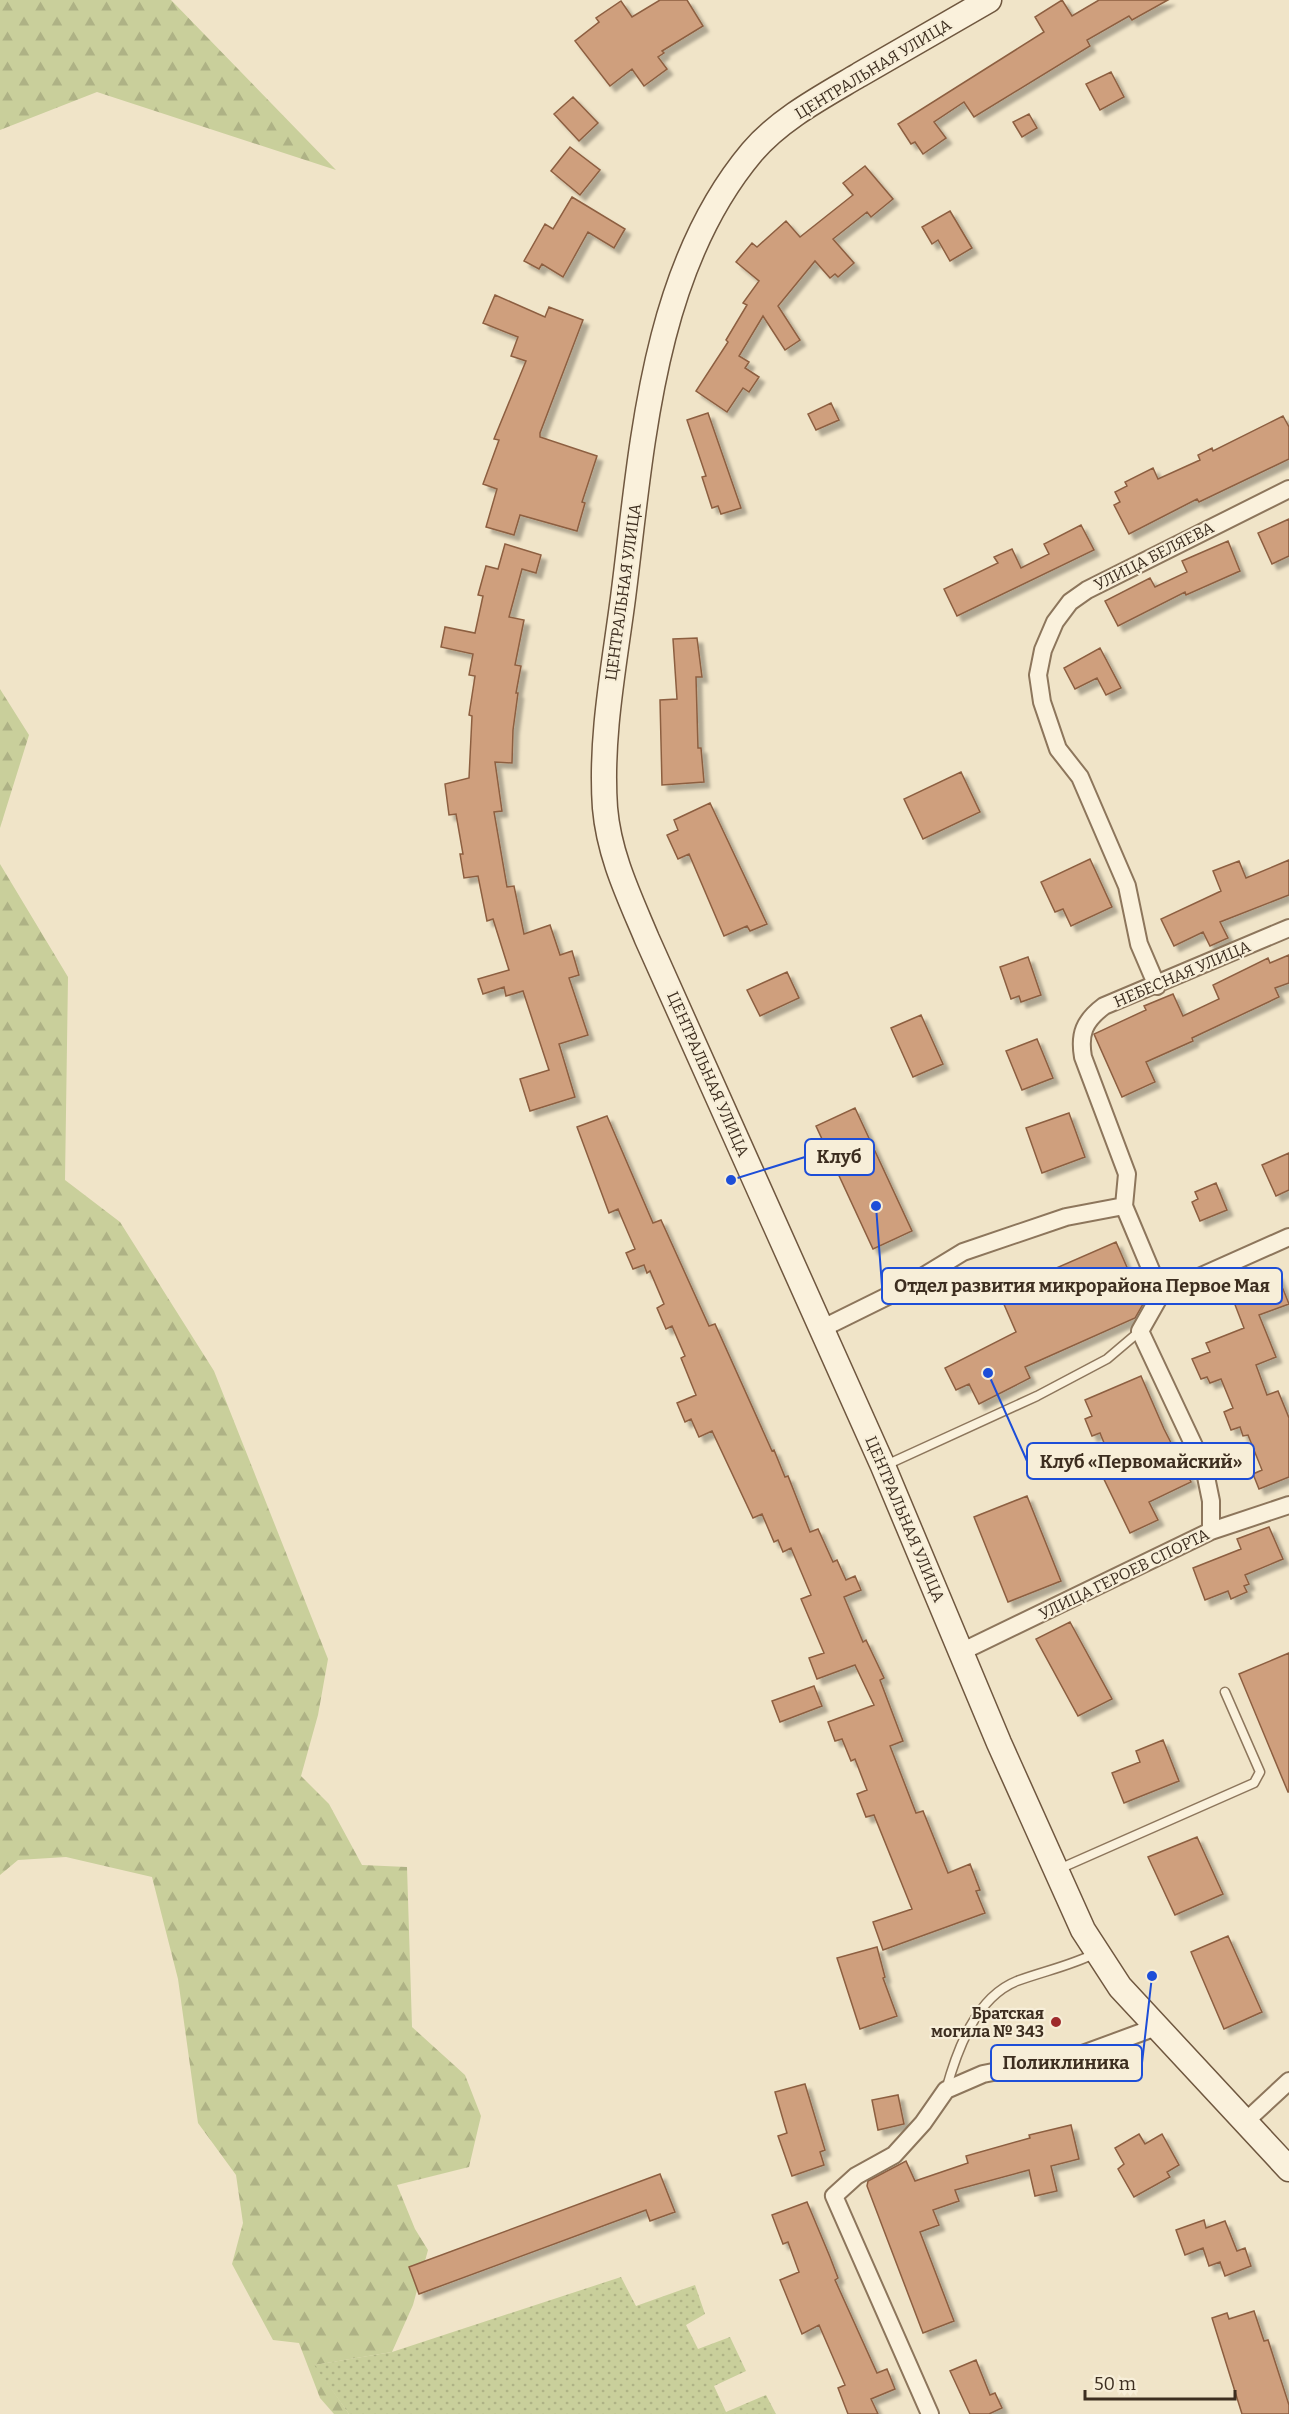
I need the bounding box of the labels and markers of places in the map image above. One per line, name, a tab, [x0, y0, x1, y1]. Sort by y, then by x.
callout: Клуб	[805, 1139, 874, 1175]
callout: Отдел развития микрорайона Первое Мая	[882, 1268, 1282, 1304]
callout: Клуб «Первомайский»	[1027, 1443, 1254, 1479]
place label: Братская могила № 343	[931, 2004, 1044, 2041]
marker: Братская могила № 343	[1049, 2015, 1063, 2029]
callout: Поликлиника	[991, 2045, 1142, 2081]

